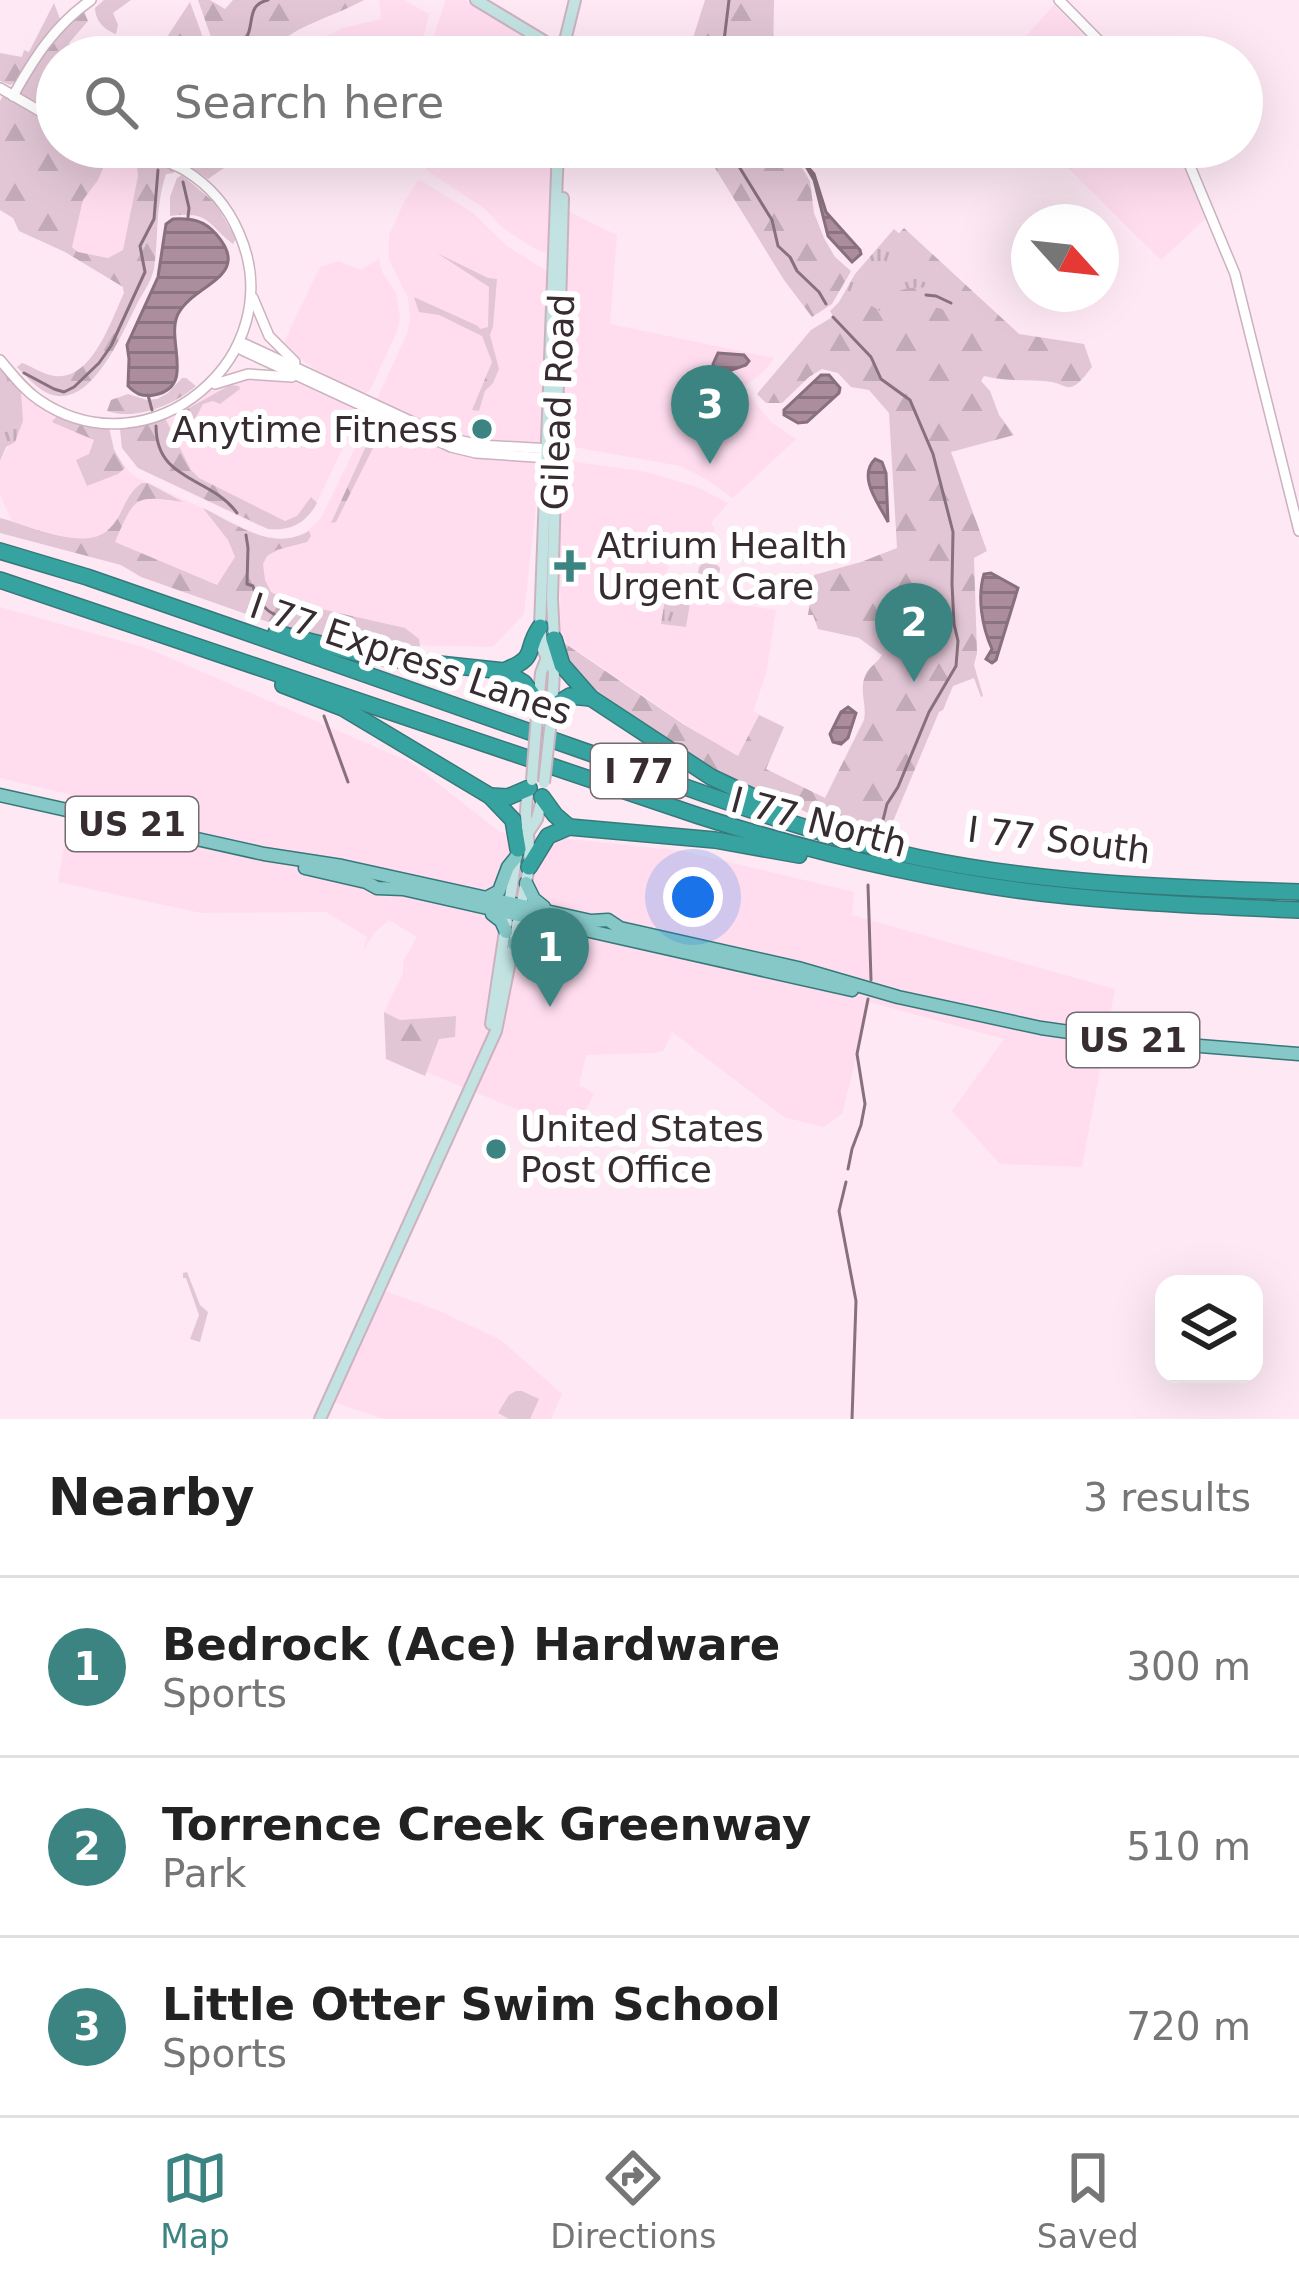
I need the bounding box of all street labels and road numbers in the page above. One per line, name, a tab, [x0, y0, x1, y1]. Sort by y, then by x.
street label: Gilead Road	[534, 293, 582, 511]
street label: I 77 Express Lanes	[245, 585, 577, 733]
road number: I 77	[591, 744, 687, 798]
street label: I 77 North	[727, 779, 911, 865]
road number: US 21	[66, 797, 198, 851]
street label: I 77 South	[965, 808, 1153, 872]
road number: US 21	[1067, 1013, 1199, 1067]

